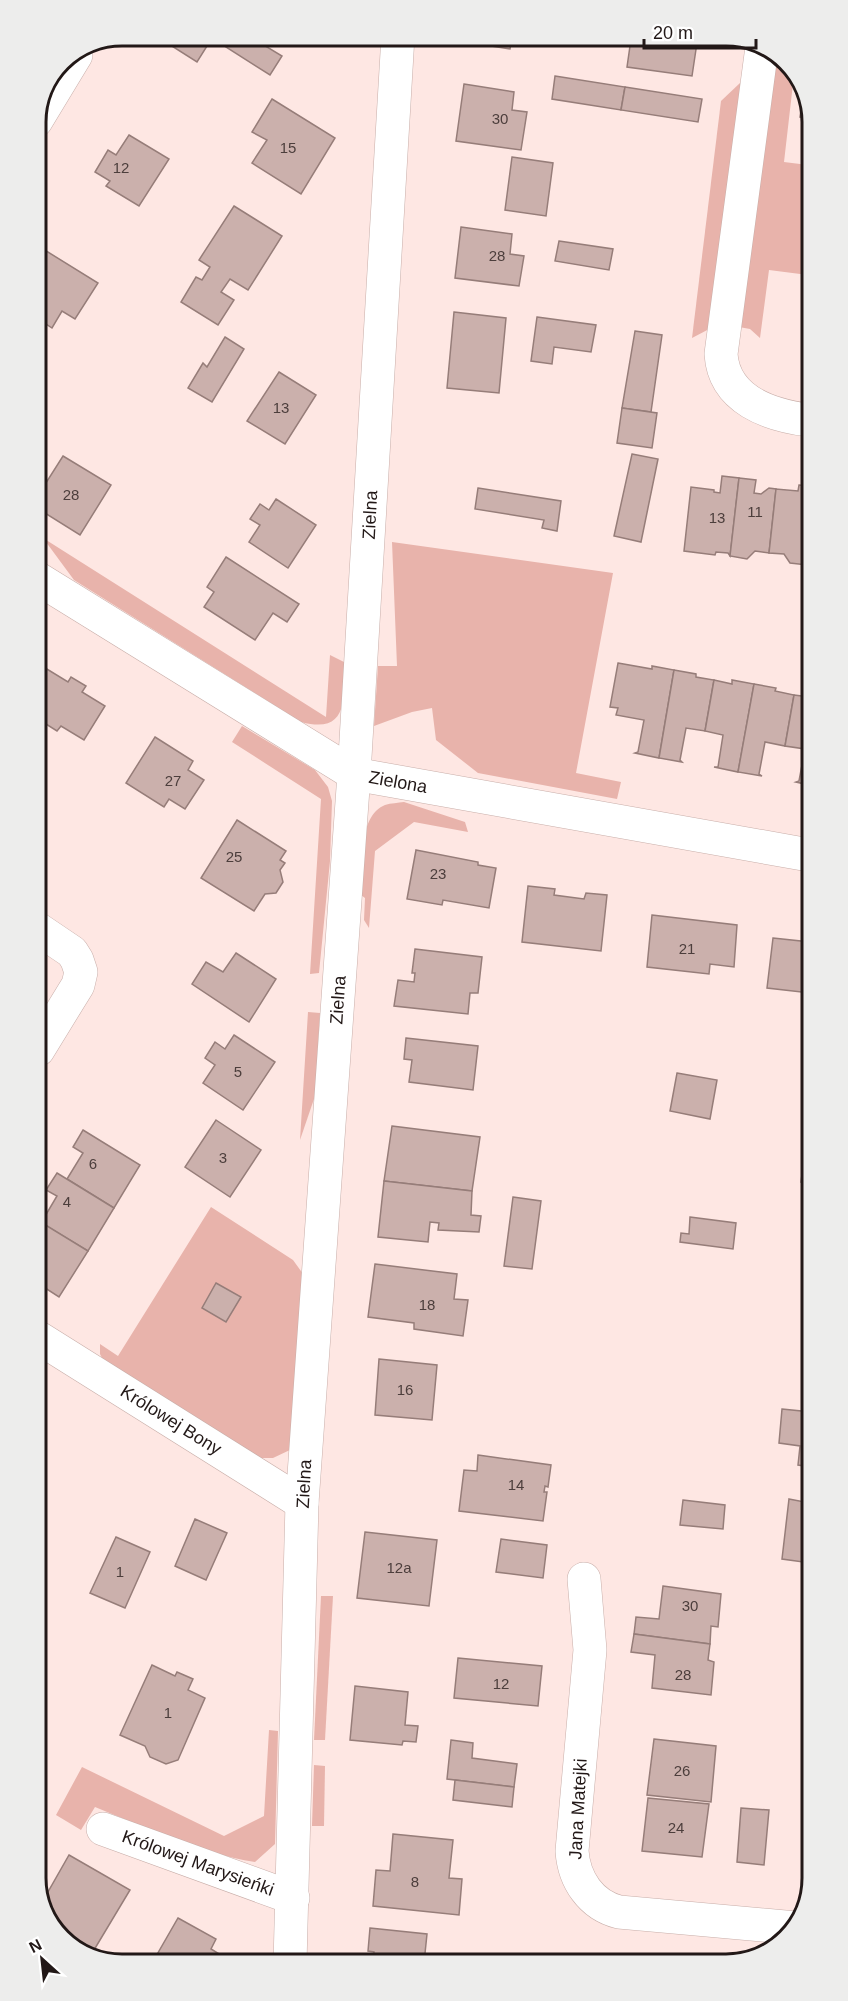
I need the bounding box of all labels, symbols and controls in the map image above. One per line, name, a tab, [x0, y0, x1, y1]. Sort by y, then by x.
scale bar	[644, 12, 756, 50]
text: 20 m	[653, 23, 693, 43]
house number: 30	[492, 110, 508, 127]
house number: 15	[280, 139, 296, 156]
house number: 12	[113, 159, 129, 176]
house number: 28	[489, 247, 505, 264]
house number: 13	[273, 399, 289, 416]
house number: 28	[63, 486, 79, 503]
street label: Zielna	[359, 489, 381, 540]
house number: 11	[747, 503, 763, 520]
house number: 13	[709, 509, 725, 526]
street label: Zielona	[367, 767, 430, 797]
house number: 27	[165, 772, 181, 789]
house number: 25	[226, 848, 242, 865]
house number: 23	[430, 865, 446, 882]
house number: 21	[679, 940, 695, 957]
street label: Zielna	[326, 974, 350, 1025]
house number: 5	[234, 1063, 242, 1080]
house number: 3	[219, 1149, 227, 1166]
house number: 6	[89, 1155, 97, 1172]
house number: 4	[63, 1193, 71, 1210]
house number: 18	[419, 1296, 435, 1313]
street label: Królowej Bony	[117, 1381, 225, 1459]
house number: 16	[397, 1381, 413, 1398]
street label: Zielna	[293, 1458, 315, 1509]
house number: 14	[508, 1476, 524, 1493]
house number: 12a	[386, 1559, 412, 1576]
house number: 1	[116, 1563, 124, 1580]
house number: 30	[682, 1597, 698, 1614]
house number: 28	[675, 1666, 691, 1683]
house number: 12	[493, 1675, 509, 1692]
house number: 1	[164, 1704, 172, 1721]
street label: Jana Matejki	[565, 1758, 591, 1860]
house number: 26	[674, 1762, 690, 1779]
house number: 24	[668, 1819, 684, 1836]
street label: Królowej Marysieńki	[119, 1826, 277, 1900]
house number: 8	[411, 1873, 419, 1890]
north arrow	[12, 1929, 72, 1989]
text: N	[26, 1936, 44, 1956]

